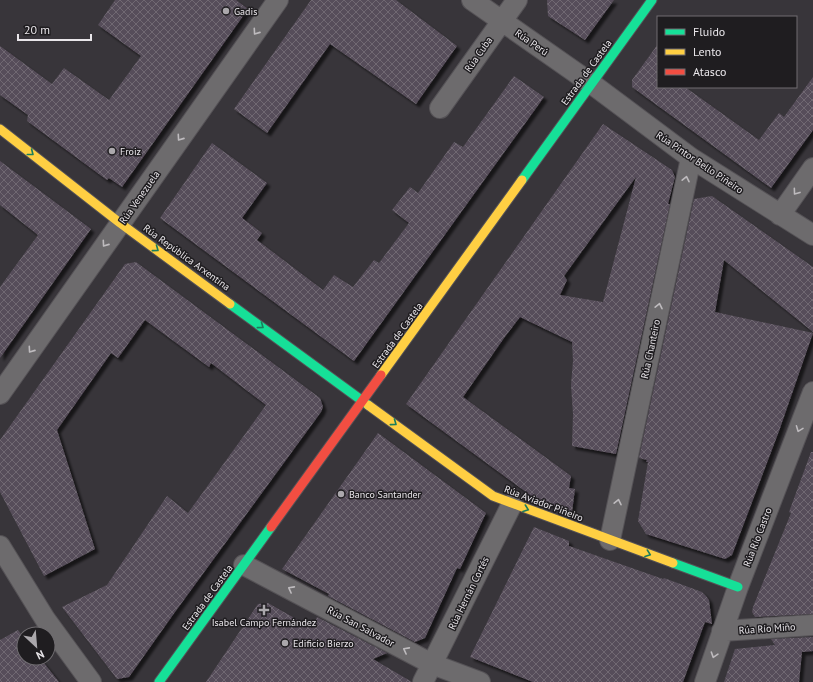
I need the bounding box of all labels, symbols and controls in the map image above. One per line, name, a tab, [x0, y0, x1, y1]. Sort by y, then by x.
place label: Gadis	[234, 5, 257, 18]
marker: Gadis	[221, 6, 231, 16]
scale bar	[18, 16, 91, 42]
legend	[657, 16, 797, 88]
text: 20 m	[24, 22, 50, 37]
text: Fluido	[693, 24, 725, 39]
street label: Rúa Perú	[512, 26, 551, 59]
one-way arrow	[253, 28, 261, 35]
street label: Rúa Cuba	[462, 34, 495, 74]
street label: Estrada de Castela	[558, 37, 615, 108]
text: Lento	[693, 44, 722, 59]
text: Atasco	[693, 64, 726, 79]
street label: Rúa Pintor Bello Piñeiro	[654, 128, 746, 196]
one-way arrow	[178, 134, 185, 141]
place label: Froiz	[120, 145, 141, 158]
marker: Froiz	[107, 146, 117, 156]
one-way arrow	[26, 148, 33, 155]
street label: Rúa Venezuela	[116, 168, 163, 226]
one-way arrow	[682, 176, 690, 182]
one-way arrow	[794, 187, 801, 194]
street label: Rúa República Arxentina	[141, 222, 233, 293]
one-way arrow	[103, 240, 110, 247]
one-way arrow	[152, 244, 159, 251]
street label: Estrada de Castela	[369, 300, 426, 371]
one-way arrow	[655, 303, 663, 310]
street label: Rúa Chanteiro	[638, 318, 663, 380]
one-way arrow	[257, 321, 264, 328]
one-way arrow	[29, 346, 36, 353]
one-way arrow	[390, 418, 397, 425]
one-way arrow	[795, 425, 803, 432]
street label: Rúa Aviador Piñeiro	[502, 482, 585, 525]
place label: Banco Santander	[349, 488, 422, 501]
marker: Banco Santander	[336, 489, 346, 499]
one-way arrow	[613, 499, 621, 505]
one-way arrow	[522, 505, 529, 513]
street label: Rúa Río Castro	[740, 506, 775, 569]
one-way arrow	[644, 550, 651, 558]
street label: Rúa Hernán Cortés	[445, 555, 492, 632]
street label: Estrada de Castela	[179, 562, 236, 633]
one-way arrow	[288, 586, 295, 594]
street label: Rúa San Salvador	[325, 603, 397, 650]
marker: Isabel Campo Fernández	[259, 605, 269, 615]
place label: Isabel Campo Fernández	[212, 616, 316, 629]
street label: Rúa Río Miño	[738, 620, 796, 637]
north arrow	[16, 626, 56, 666]
place label: Edificio Bierzo	[293, 637, 354, 650]
marker: Edificio Bierzo	[280, 638, 290, 648]
text: N	[34, 647, 47, 663]
one-way arrow	[402, 647, 410, 655]
one-way arrow	[710, 652, 719, 659]

